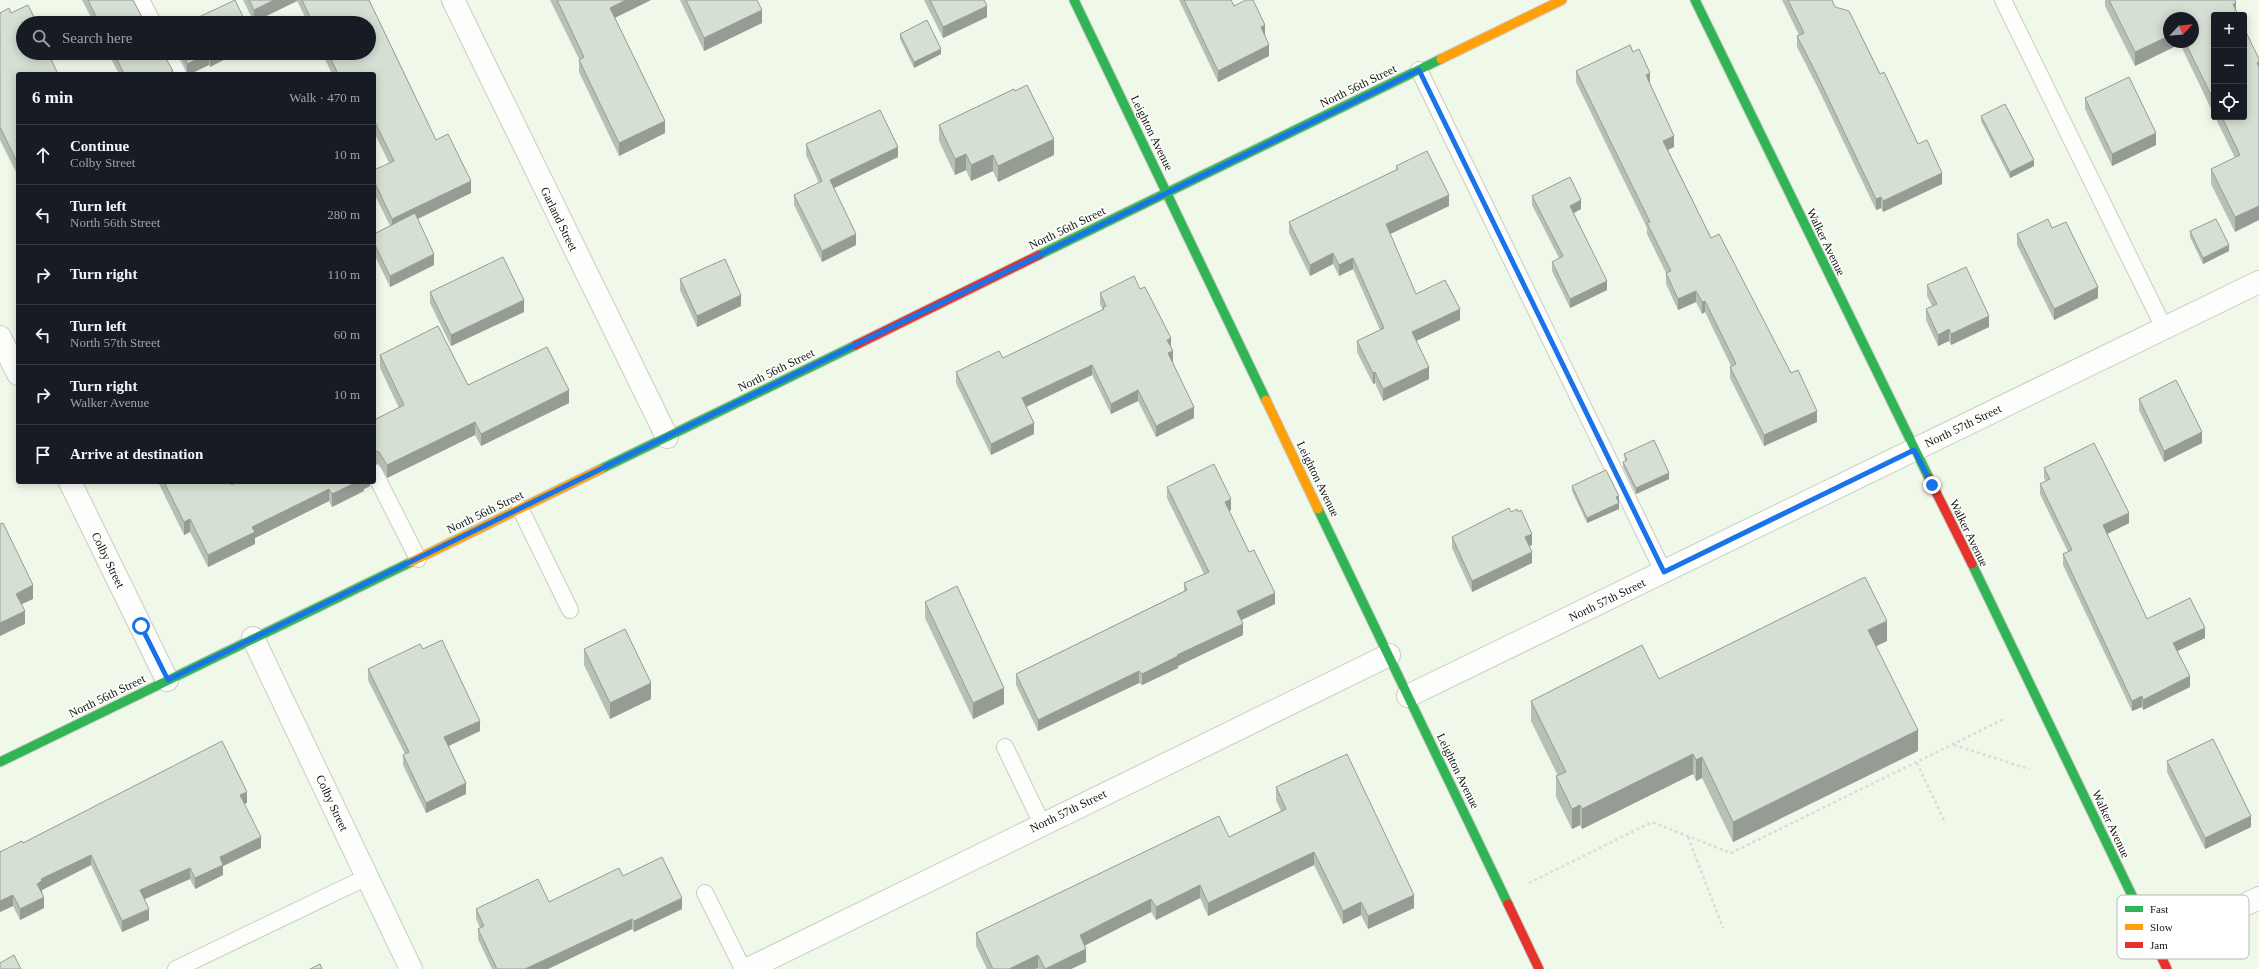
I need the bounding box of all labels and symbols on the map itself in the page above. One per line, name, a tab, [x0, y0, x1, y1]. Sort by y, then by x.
north arrow	[2163, 12, 2199, 48]
street label: North 56th Street	[1317, 61, 1399, 111]
street label: Leighton Avenue	[1128, 93, 1176, 173]
street label: Garland Street	[537, 185, 581, 254]
street label: North 56th Street	[1026, 203, 1108, 253]
street label: Walker Avenue	[1804, 206, 1848, 278]
street label: North 56th Street	[735, 345, 817, 395]
street label: North 57th Street	[1922, 401, 2004, 451]
street label: Leighton Avenue	[1294, 439, 1342, 519]
route end	[1923, 476, 1941, 494]
street label: North 56th Street	[444, 487, 526, 537]
street label: Walker Avenue	[1947, 497, 1991, 569]
street label: Colby Street	[88, 530, 128, 591]
street label: North 57th Street	[1566, 575, 1648, 625]
route start	[132, 617, 150, 635]
street label: North 56th Street	[66, 671, 148, 721]
street label: Leighton Avenue	[1434, 731, 1482, 811]
street label: Colby Street	[313, 773, 351, 834]
street label: North 57th Street	[1027, 786, 1109, 836]
street label: Walker Avenue	[2089, 788, 2133, 860]
legend	[2117, 895, 2249, 959]
text: Fast	[2150, 903, 2168, 915]
text: Slow	[2150, 921, 2173, 933]
text: Jam	[2150, 939, 2168, 951]

